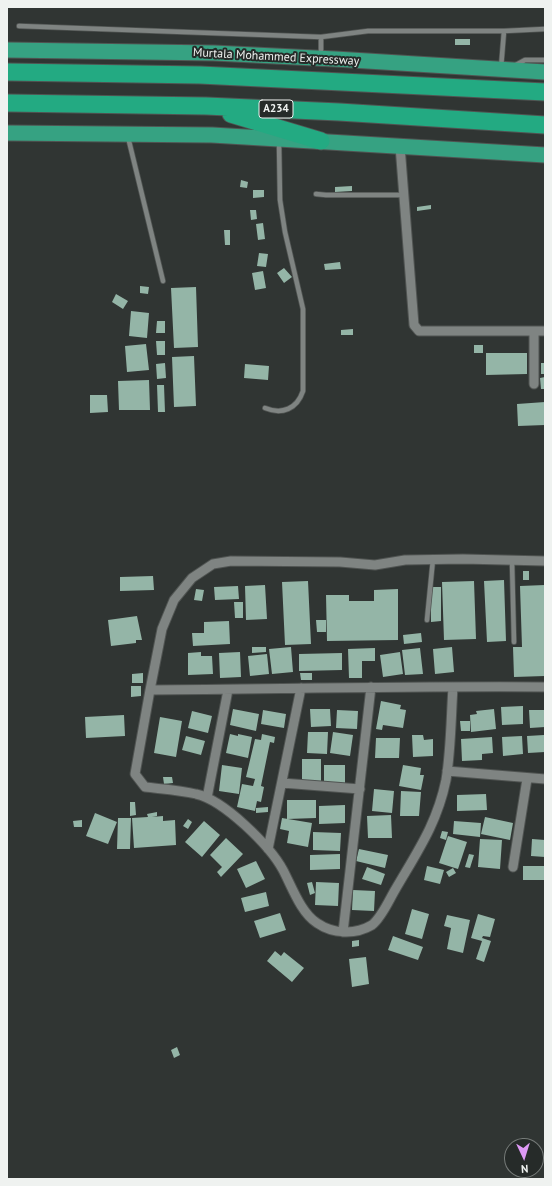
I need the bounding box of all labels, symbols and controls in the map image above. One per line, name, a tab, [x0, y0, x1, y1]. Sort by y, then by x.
street label: Murtala Mohammed Expressway	[192, 45, 360, 69]
road number: A234	[259, 100, 293, 118]
north arrow	[504, 1138, 544, 1178]
text: N	[521, 1162, 529, 1176]

